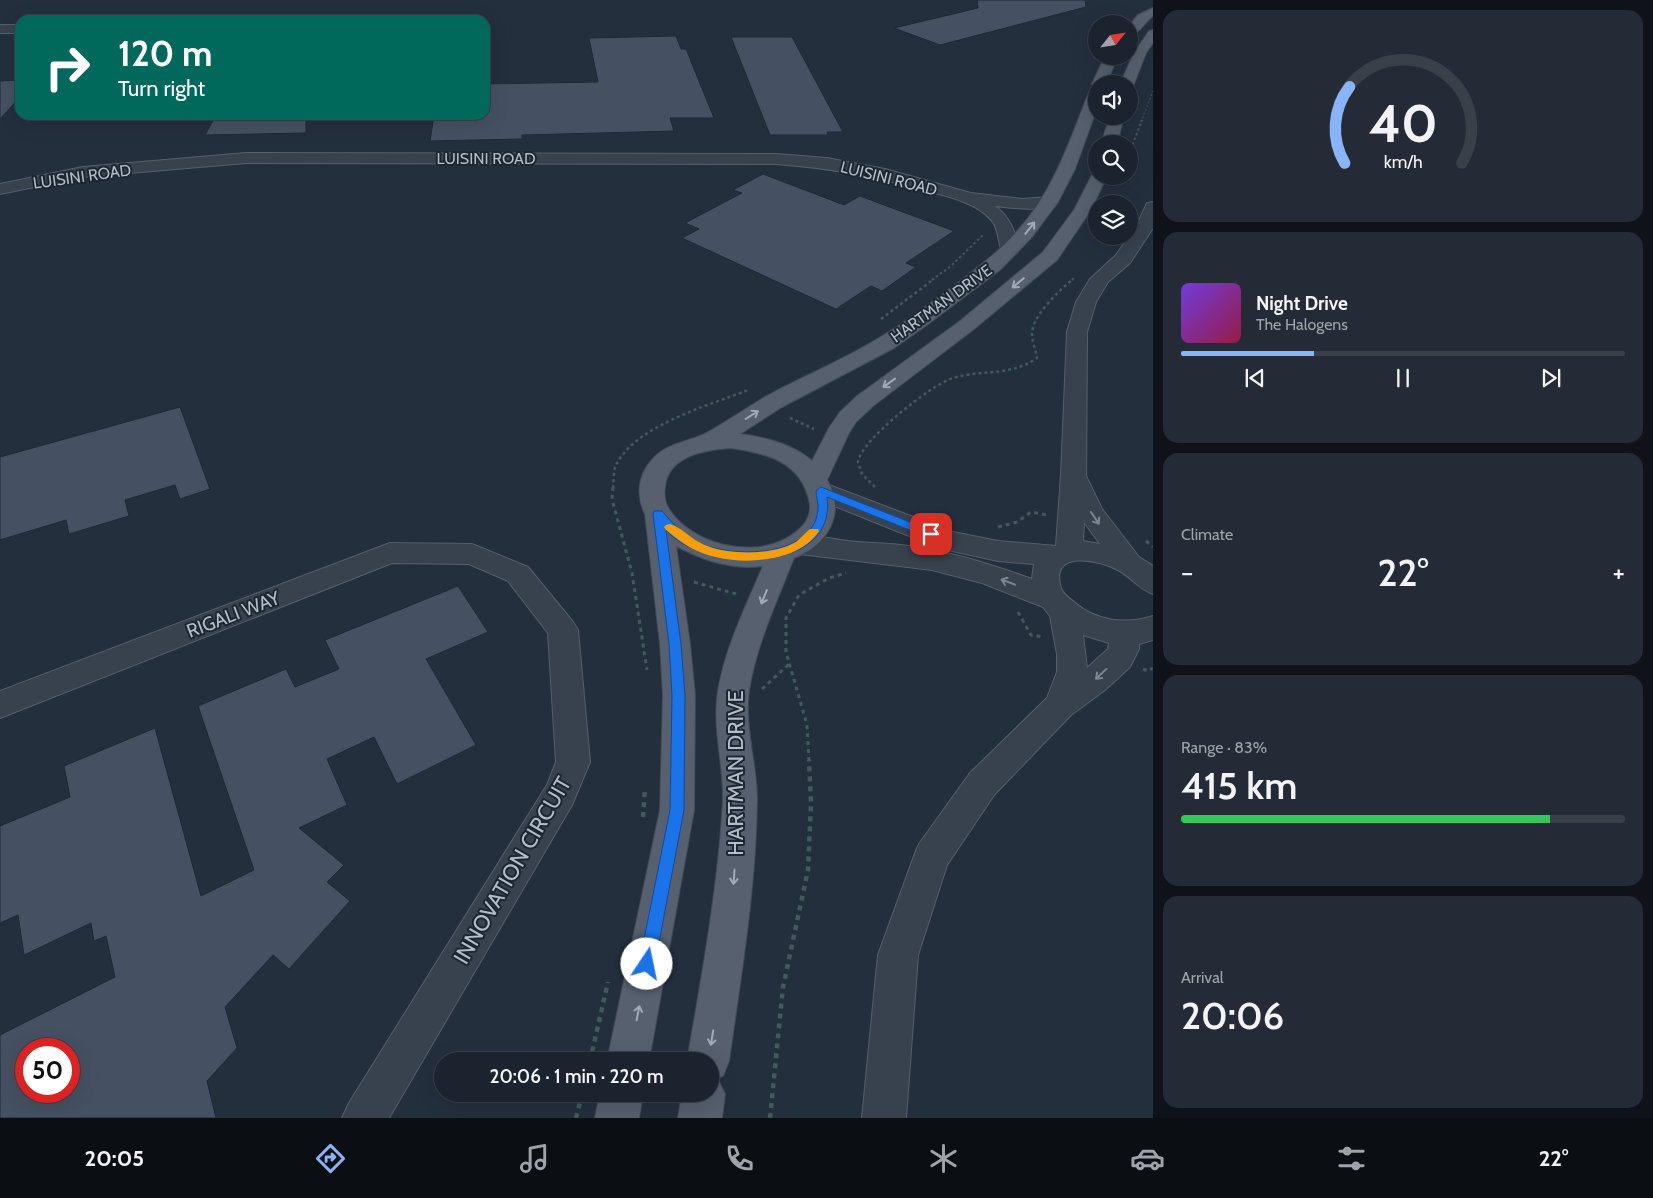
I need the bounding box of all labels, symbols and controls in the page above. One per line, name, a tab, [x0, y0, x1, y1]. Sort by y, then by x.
north arrow	[1088, 15, 1138, 65]
map controls	[1088, 15, 1138, 245]
text: 120 m	[118, 32, 212, 75]
icon: right	[35, 35, 100, 100]
text: Turn right	[118, 75, 205, 102]
button: sound	[1088, 75, 1138, 125]
text: 40	[1368, 92, 1438, 155]
button: search	[1088, 135, 1138, 185]
street label: LUISINI ROAD	[436, 149, 536, 168]
text: km/h	[1383, 151, 1423, 172]
street label: LUISINI ROAD	[839, 157, 939, 200]
street label: LUISINI ROAD	[32, 160, 132, 193]
button: layers	[1088, 195, 1138, 245]
one-way arrow	[1024, 221, 1035, 234]
street label: HARTMAN DRIVE	[887, 260, 996, 346]
one-way arrow	[1011, 278, 1024, 289]
text: Night Drive	[1256, 292, 1348, 315]
text: The Halogens	[1256, 315, 1348, 334]
icon: previous	[1241, 364, 1269, 392]
icon: pause	[1389, 364, 1417, 392]
icon: next	[1537, 364, 1565, 392]
one-way arrow	[882, 378, 896, 388]
one-way arrow	[745, 410, 759, 420]
one-way arrow	[1090, 511, 1100, 525]
pin	[910, 513, 952, 555]
icon: arrive	[917, 520, 945, 548]
text: Climate	[1181, 525, 1233, 544]
text: 22°	[1377, 549, 1429, 596]
text: −	[1181, 555, 1193, 589]
text: +	[1613, 555, 1625, 589]
one-way arrow	[1001, 577, 1016, 586]
street label: RIGALI WAY	[183, 586, 283, 643]
one-way arrow	[759, 589, 768, 604]
one-way arrow	[1095, 668, 1108, 680]
street label: HARTMAN DRIVE	[722, 690, 749, 856]
text: Range · 83%	[1181, 738, 1267, 757]
text: 415 km	[1181, 762, 1297, 809]
street label: INNOVATION CIRCUIT	[448, 772, 577, 969]
one-way arrow	[729, 868, 738, 884]
position arrow	[620, 937, 672, 989]
text: Arrival	[1181, 968, 1224, 987]
text: 20:06	[1181, 992, 1284, 1039]
one-way arrow	[633, 1006, 643, 1022]
one-way arrow	[706, 1029, 716, 1045]
speed limit sign: 50	[15, 1038, 80, 1103]
text: 20:06 · 1 min · 220 m	[489, 1065, 664, 1088]
icon: directions	[313, 1141, 348, 1176]
icon: music	[517, 1141, 552, 1176]
icon: phone	[722, 1141, 757, 1176]
icon: climate	[926, 1141, 961, 1176]
icon: car	[1130, 1141, 1165, 1176]
icon: filters	[1334, 1141, 1369, 1176]
text: 20:05	[85, 1145, 144, 1172]
text: 22°	[1539, 1145, 1568, 1172]

